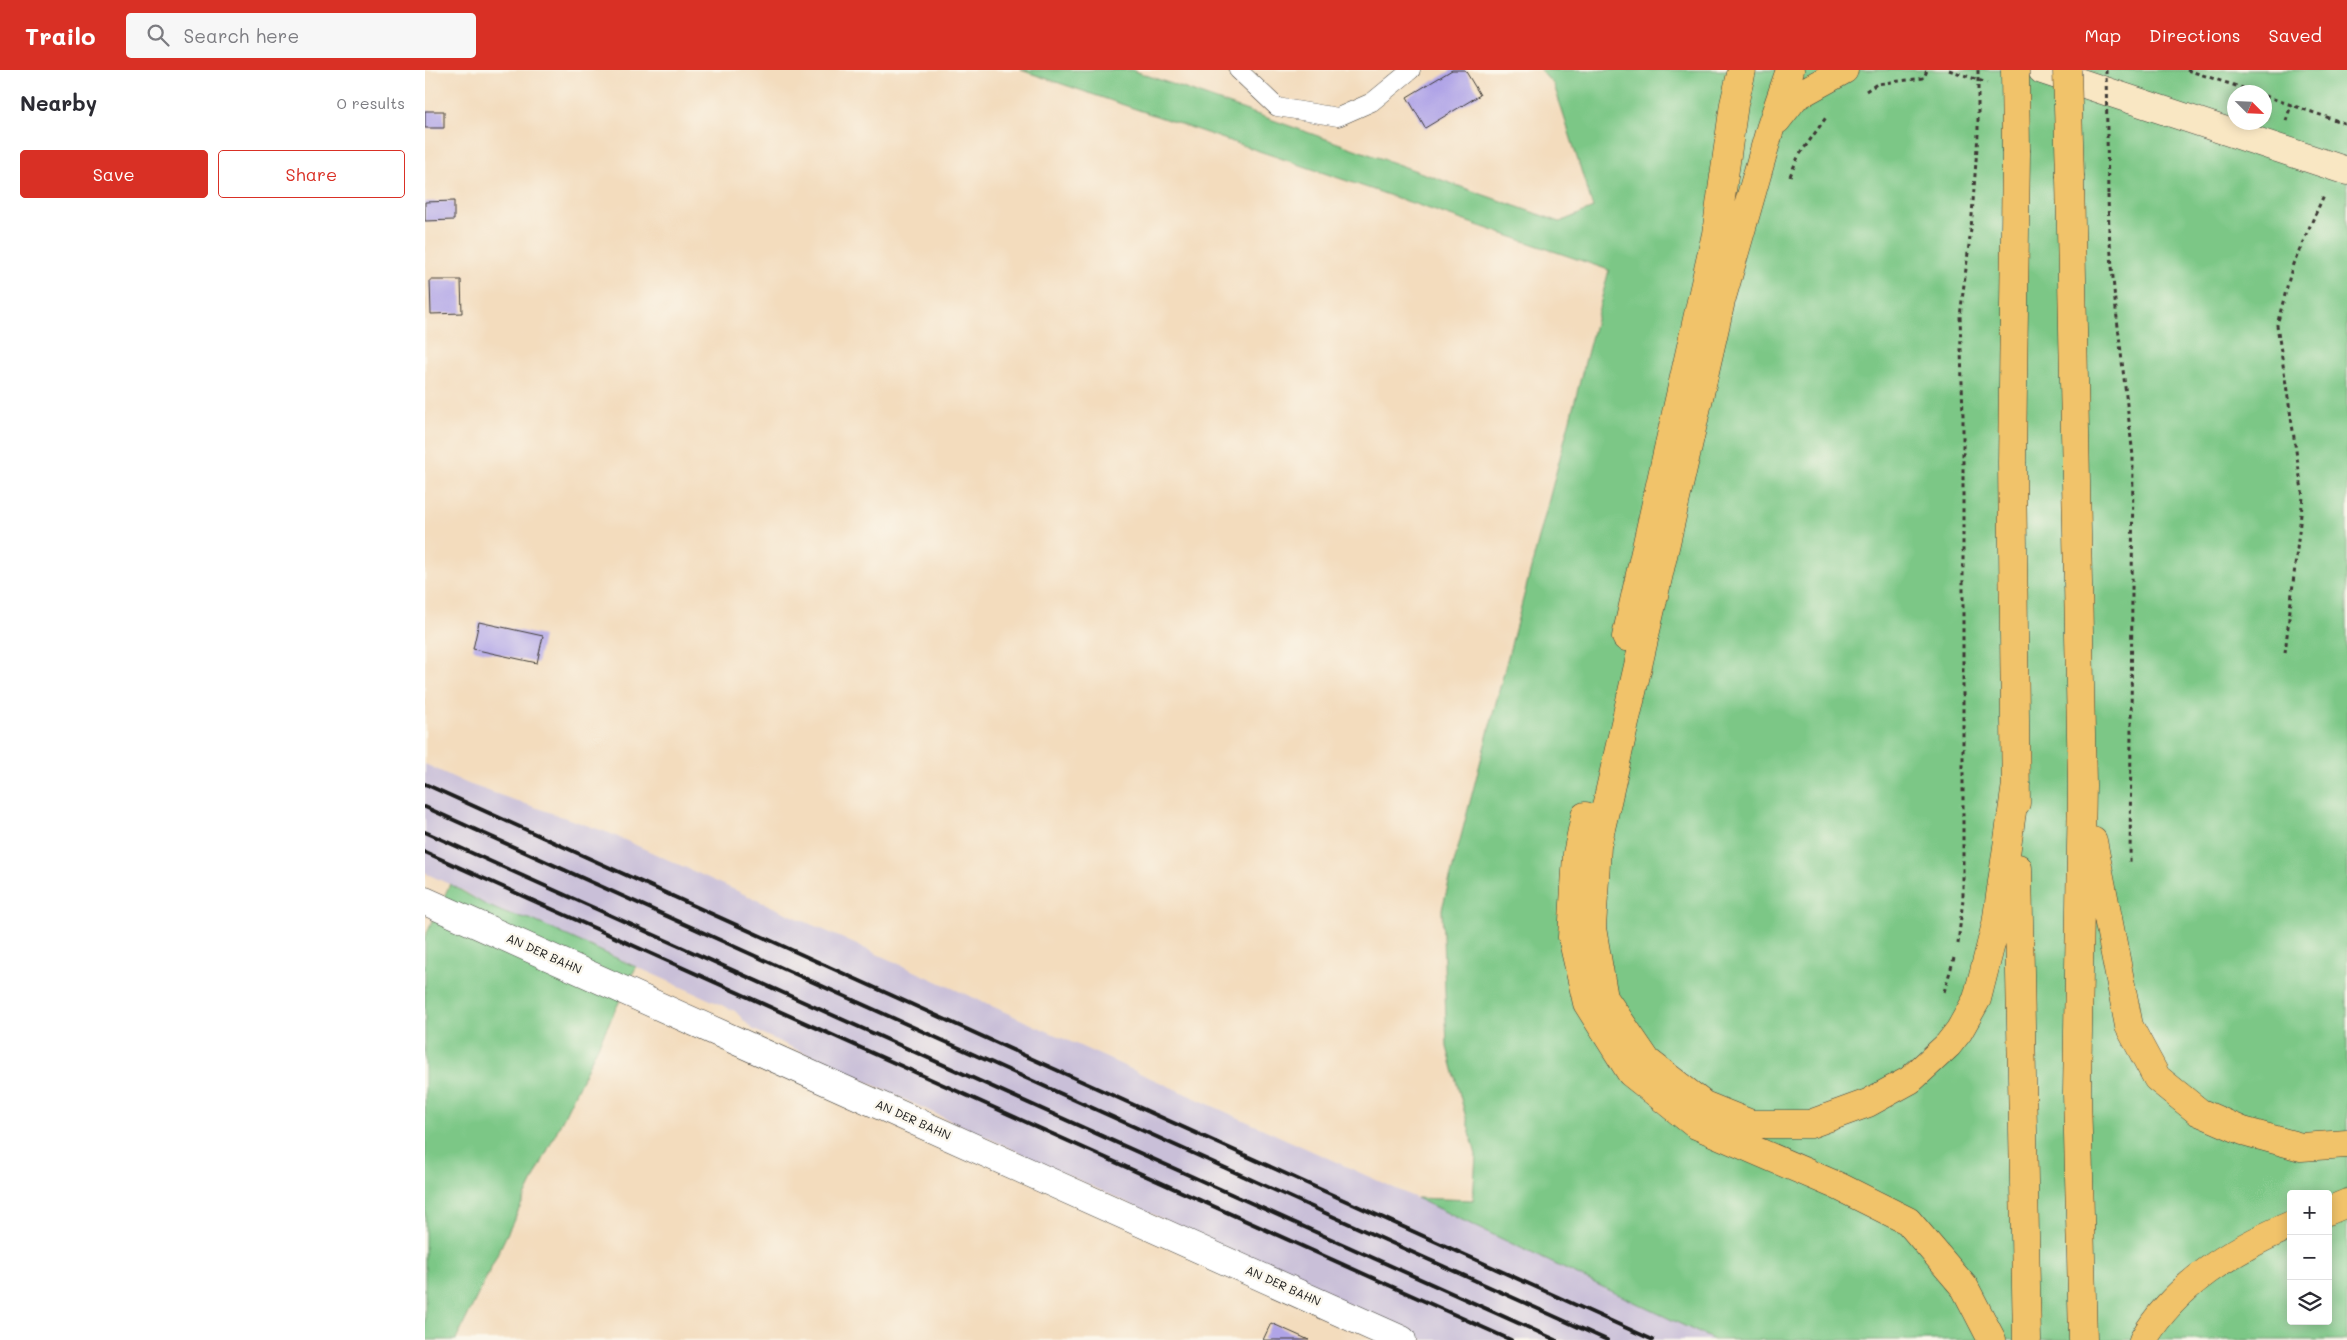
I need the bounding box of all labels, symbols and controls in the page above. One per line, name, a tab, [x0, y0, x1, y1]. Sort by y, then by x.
search box	[126, 13, 476, 58]
text: Trailo	[25, 20, 96, 51]
icon: search	[144, 21, 172, 49]
text: Search here	[184, 23, 299, 48]
text: Map	[2084, 23, 2121, 47]
text: Directions	[2149, 23, 2241, 47]
text: Saved	[2269, 23, 2322, 47]
north arrow	[2227, 85, 2272, 130]
text: Nearby	[20, 89, 97, 116]
text: 0 results	[337, 92, 405, 113]
button: Save	[20, 150, 208, 198]
button: Share	[218, 150, 405, 198]
street label: AN DER BAHN	[504, 929, 585, 977]
street label: AN DER BAHN	[873, 1095, 954, 1143]
map controls	[2287, 1190, 2332, 1325]
button: +	[2287, 1190, 2332, 1235]
button: −	[2287, 1235, 2332, 1280]
street label: AN DER BAHN	[1243, 1261, 1324, 1309]
button: layers	[2287, 1280, 2332, 1325]

